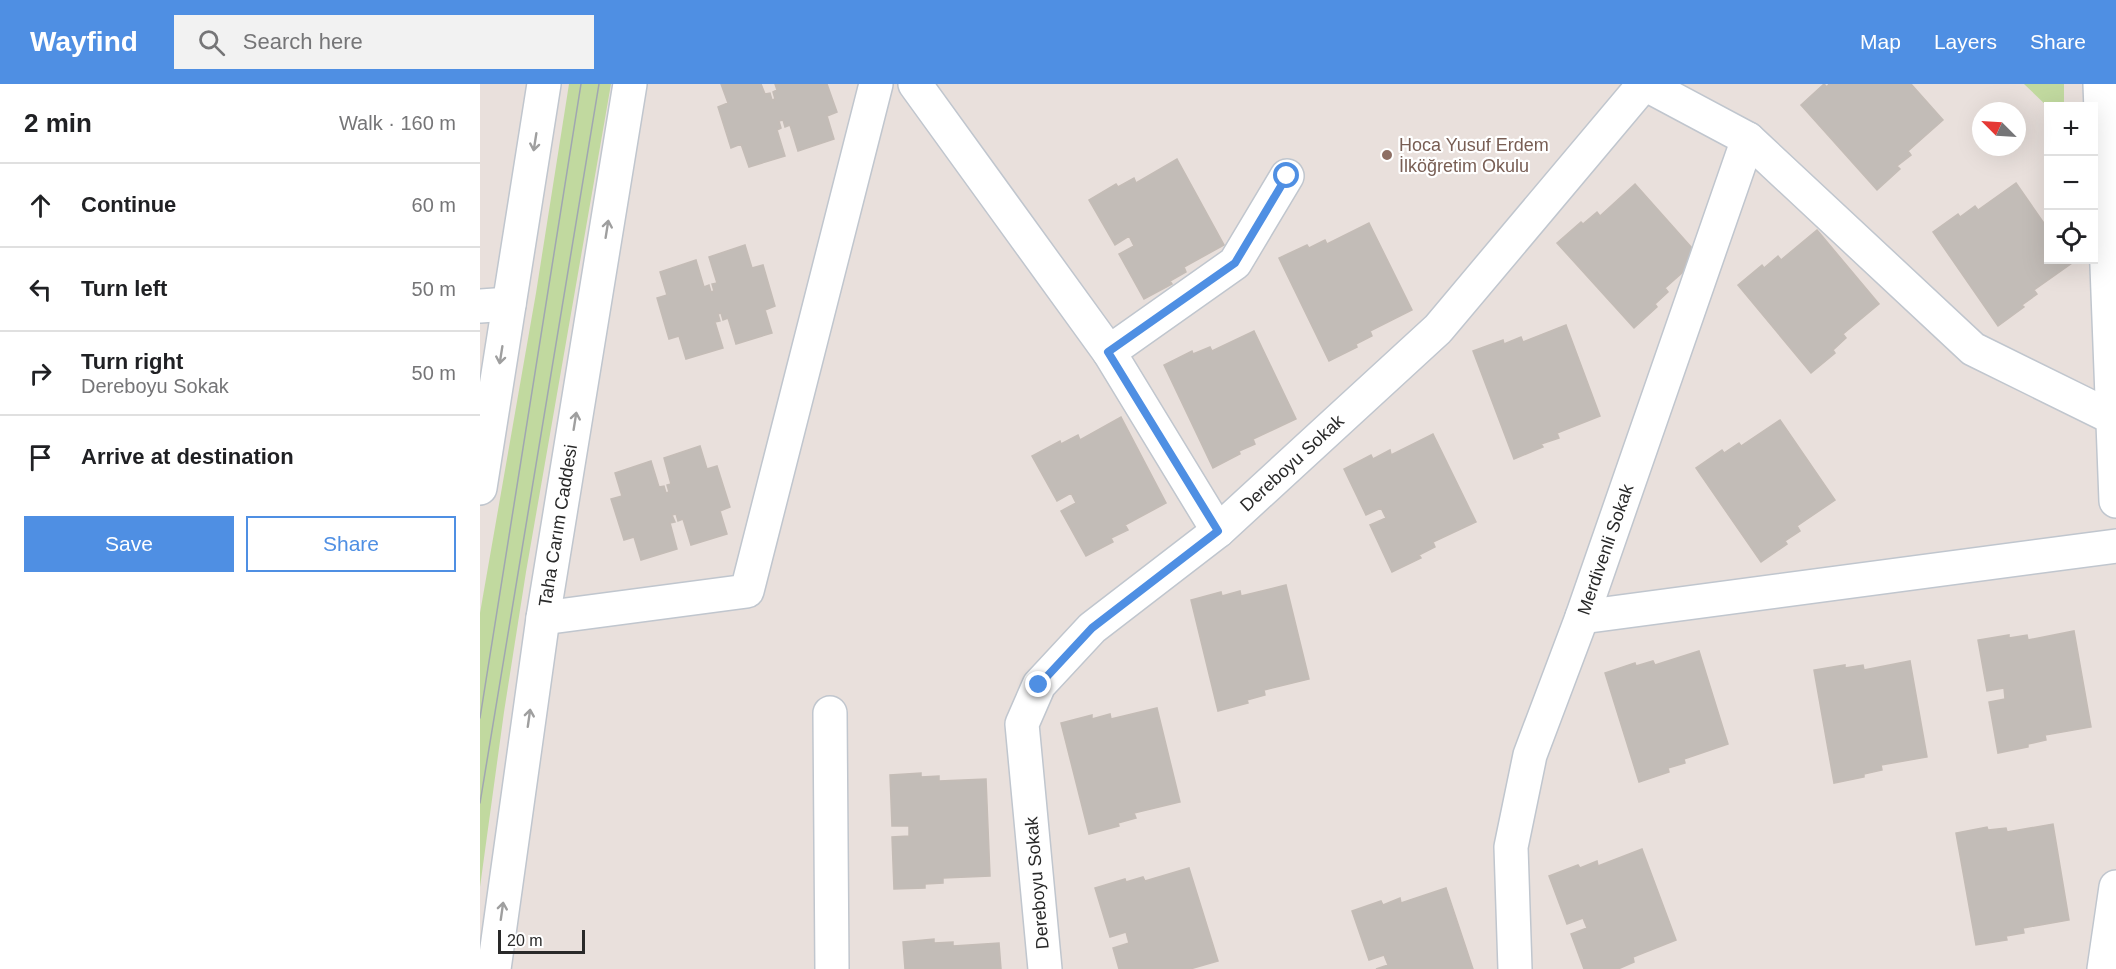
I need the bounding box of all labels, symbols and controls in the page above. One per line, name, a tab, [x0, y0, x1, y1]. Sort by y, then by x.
search box	[174, 15, 594, 69]
text: Wayfind	[30, 26, 138, 57]
icon: search	[195, 26, 228, 59]
text: Search here	[243, 29, 363, 54]
text: Map	[1860, 30, 1901, 53]
text: Layers	[1934, 30, 1997, 53]
text: Share	[2030, 30, 2086, 53]
north arrow	[1972, 102, 2026, 156]
map controls	[2044, 102, 2098, 264]
button: +	[2044, 102, 2098, 156]
text: 2 min	[24, 108, 92, 138]
text: Walk · 160 m	[339, 112, 456, 134]
one-way arrow	[529, 131, 540, 151]
place label: Hoca Yusuf Erdem İlköğretim Okulu	[1399, 135, 1549, 176]
marker: Hoca Yusuf Erdem İlköğretim Okulu	[1380, 148, 1394, 162]
button: −	[2044, 156, 2098, 210]
route start	[1273, 162, 1299, 188]
icon: ahead	[24, 189, 57, 222]
text: Continue	[81, 192, 176, 217]
text: 60 m	[412, 194, 456, 216]
button: locate	[2044, 210, 2098, 264]
one-way arrow	[601, 220, 612, 239]
icon: left	[24, 273, 57, 306]
text: Turn left	[81, 276, 167, 301]
text: 50 m	[412, 278, 456, 300]
one-way arrow	[495, 345, 506, 364]
text: Turn right	[81, 349, 183, 374]
icon: right	[24, 357, 57, 390]
text: 50 m	[412, 362, 456, 384]
text: Dereboyu Sokak	[81, 375, 229, 397]
street label: Dereboyu Sokak	[1236, 410, 1349, 515]
one-way arrow	[570, 412, 581, 432]
icon: arrive	[24, 441, 57, 474]
street label: Taha Carım Caddesi	[535, 443, 581, 608]
text: Arrive at destination	[81, 444, 294, 469]
street label: Merdivenli Sokak	[1574, 480, 1638, 617]
button: Save	[24, 516, 234, 572]
button: Share	[246, 516, 456, 572]
route end	[1025, 671, 1051, 697]
one-way arrow	[524, 708, 535, 728]
street label: Dereboyu Sokak	[1021, 815, 1053, 950]
one-way arrow	[497, 902, 508, 921]
scale bar	[498, 927, 585, 954]
text: 20 m	[507, 932, 543, 949]

